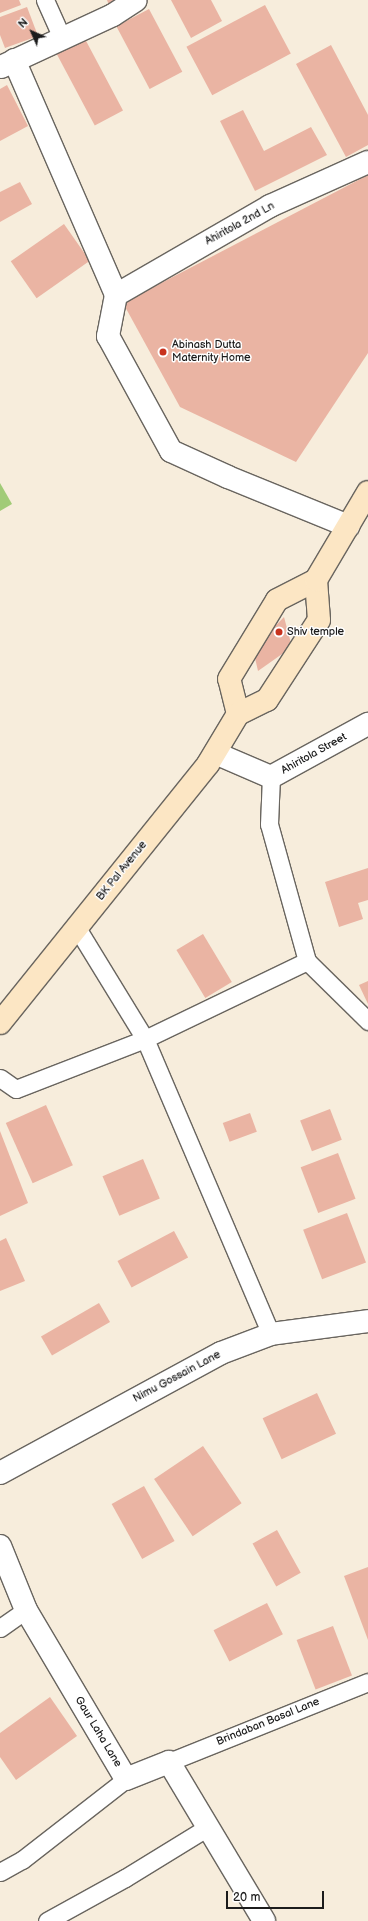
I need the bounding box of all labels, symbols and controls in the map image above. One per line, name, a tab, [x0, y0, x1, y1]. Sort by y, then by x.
north arrow	[12, 12, 52, 52]
text: N	[16, 16, 31, 31]
street label: Ahiritola 2nd Ln	[203, 199, 277, 249]
place label: Abinash Dutta Maternity Home	[172, 339, 251, 365]
marker: Abinash Dutta Maternity Home	[157, 346, 169, 358]
place label: Shiv temple	[287, 625, 344, 639]
marker: Shiv temple	[274, 627, 284, 637]
street label: Ahiritola Street	[279, 731, 349, 777]
street label: BK Pal Avenue	[94, 839, 150, 903]
street label: Nimu Gossain Lane	[131, 1348, 223, 1406]
street label: Gaur Laha Lane	[72, 1694, 124, 1770]
street label: Brindaban Basal Lane	[214, 1695, 322, 1749]
scale bar	[228, 1883, 326, 1909]
text: 20 m	[233, 1890, 260, 1905]

